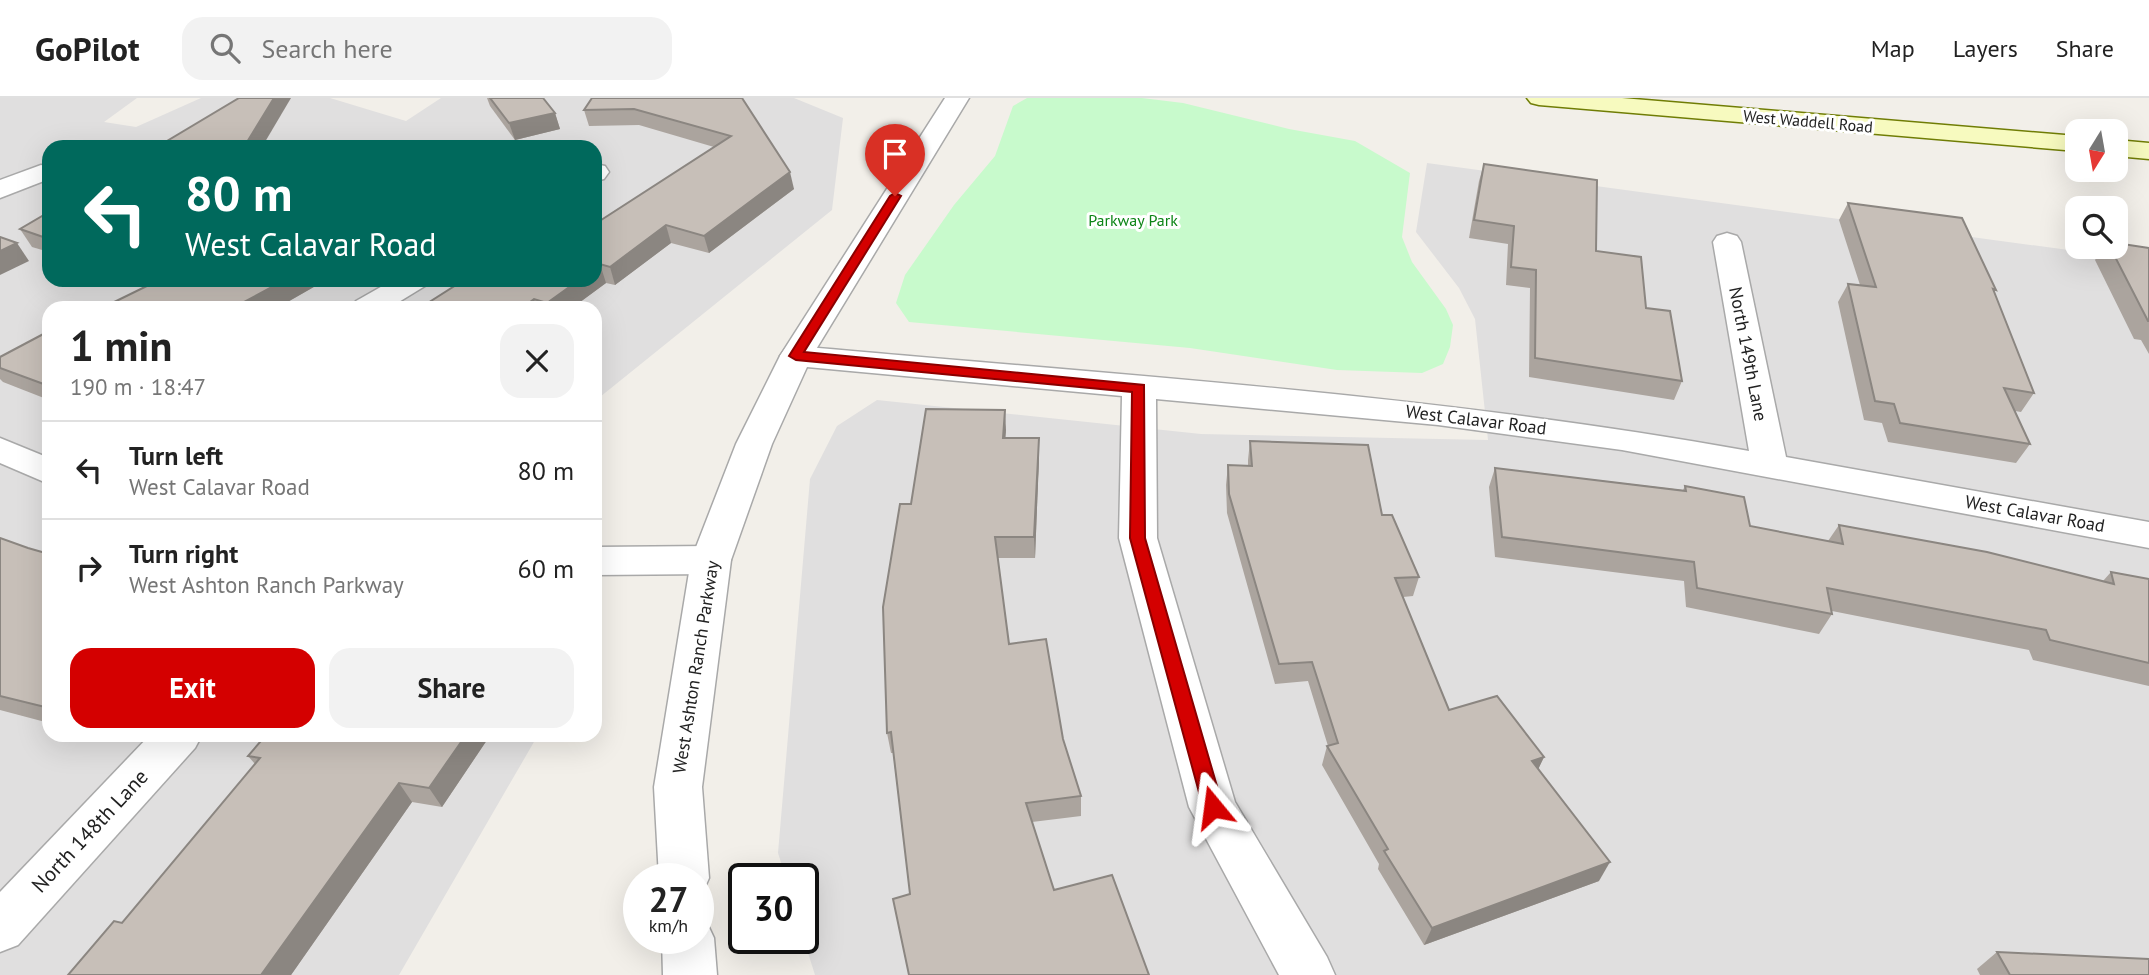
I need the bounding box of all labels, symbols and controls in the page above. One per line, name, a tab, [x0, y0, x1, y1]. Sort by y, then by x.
search box	[182, 17, 672, 80]
text: GoPilot	[35, 27, 140, 70]
icon: search	[206, 29, 244, 67]
text: Search here	[262, 32, 393, 65]
text: Map	[1871, 33, 1915, 64]
text: Layers	[1953, 33, 2018, 64]
text: Share	[2056, 33, 2114, 64]
street label: West Waddell Road	[1742, 105, 1874, 137]
north arrow	[2065, 119, 2128, 182]
map controls	[2065, 119, 2128, 259]
pin	[865, 124, 925, 196]
icon: arrive	[876, 135, 914, 173]
text: 80 m	[185, 161, 292, 225]
icon: left	[70, 168, 161, 259]
button: search	[2065, 196, 2128, 259]
park label: Parkway Park	[1088, 210, 1178, 230]
text: West Calavar Road	[185, 223, 437, 265]
street label: North 149th Lane	[1724, 285, 1773, 423]
text: 1 min	[70, 318, 172, 373]
button: close	[500, 324, 574, 398]
text: 190 m · 18:47	[70, 372, 206, 401]
street label: West Calavar Road	[1404, 399, 1548, 440]
text: Turn left	[129, 439, 223, 472]
icon: left	[70, 451, 108, 489]
text: 80 m	[518, 454, 574, 487]
text: West Calavar Road	[129, 472, 310, 501]
street label: West Calavar Road	[1963, 490, 2107, 537]
text: Turn right	[129, 537, 238, 570]
icon: right	[70, 549, 108, 587]
text: 60 m	[518, 552, 574, 585]
street label: West Ashton Ranch Parkway	[667, 558, 724, 775]
text: West Ashton Ranch Parkway	[129, 570, 404, 599]
button: Exit	[70, 648, 315, 728]
button: Share	[329, 648, 574, 728]
street label: North 148th Lane	[26, 763, 154, 898]
position arrow	[1176, 770, 1250, 844]
speed limit sign: 30	[728, 863, 819, 954]
text: 27	[649, 876, 688, 922]
text: km/h	[649, 914, 688, 937]

